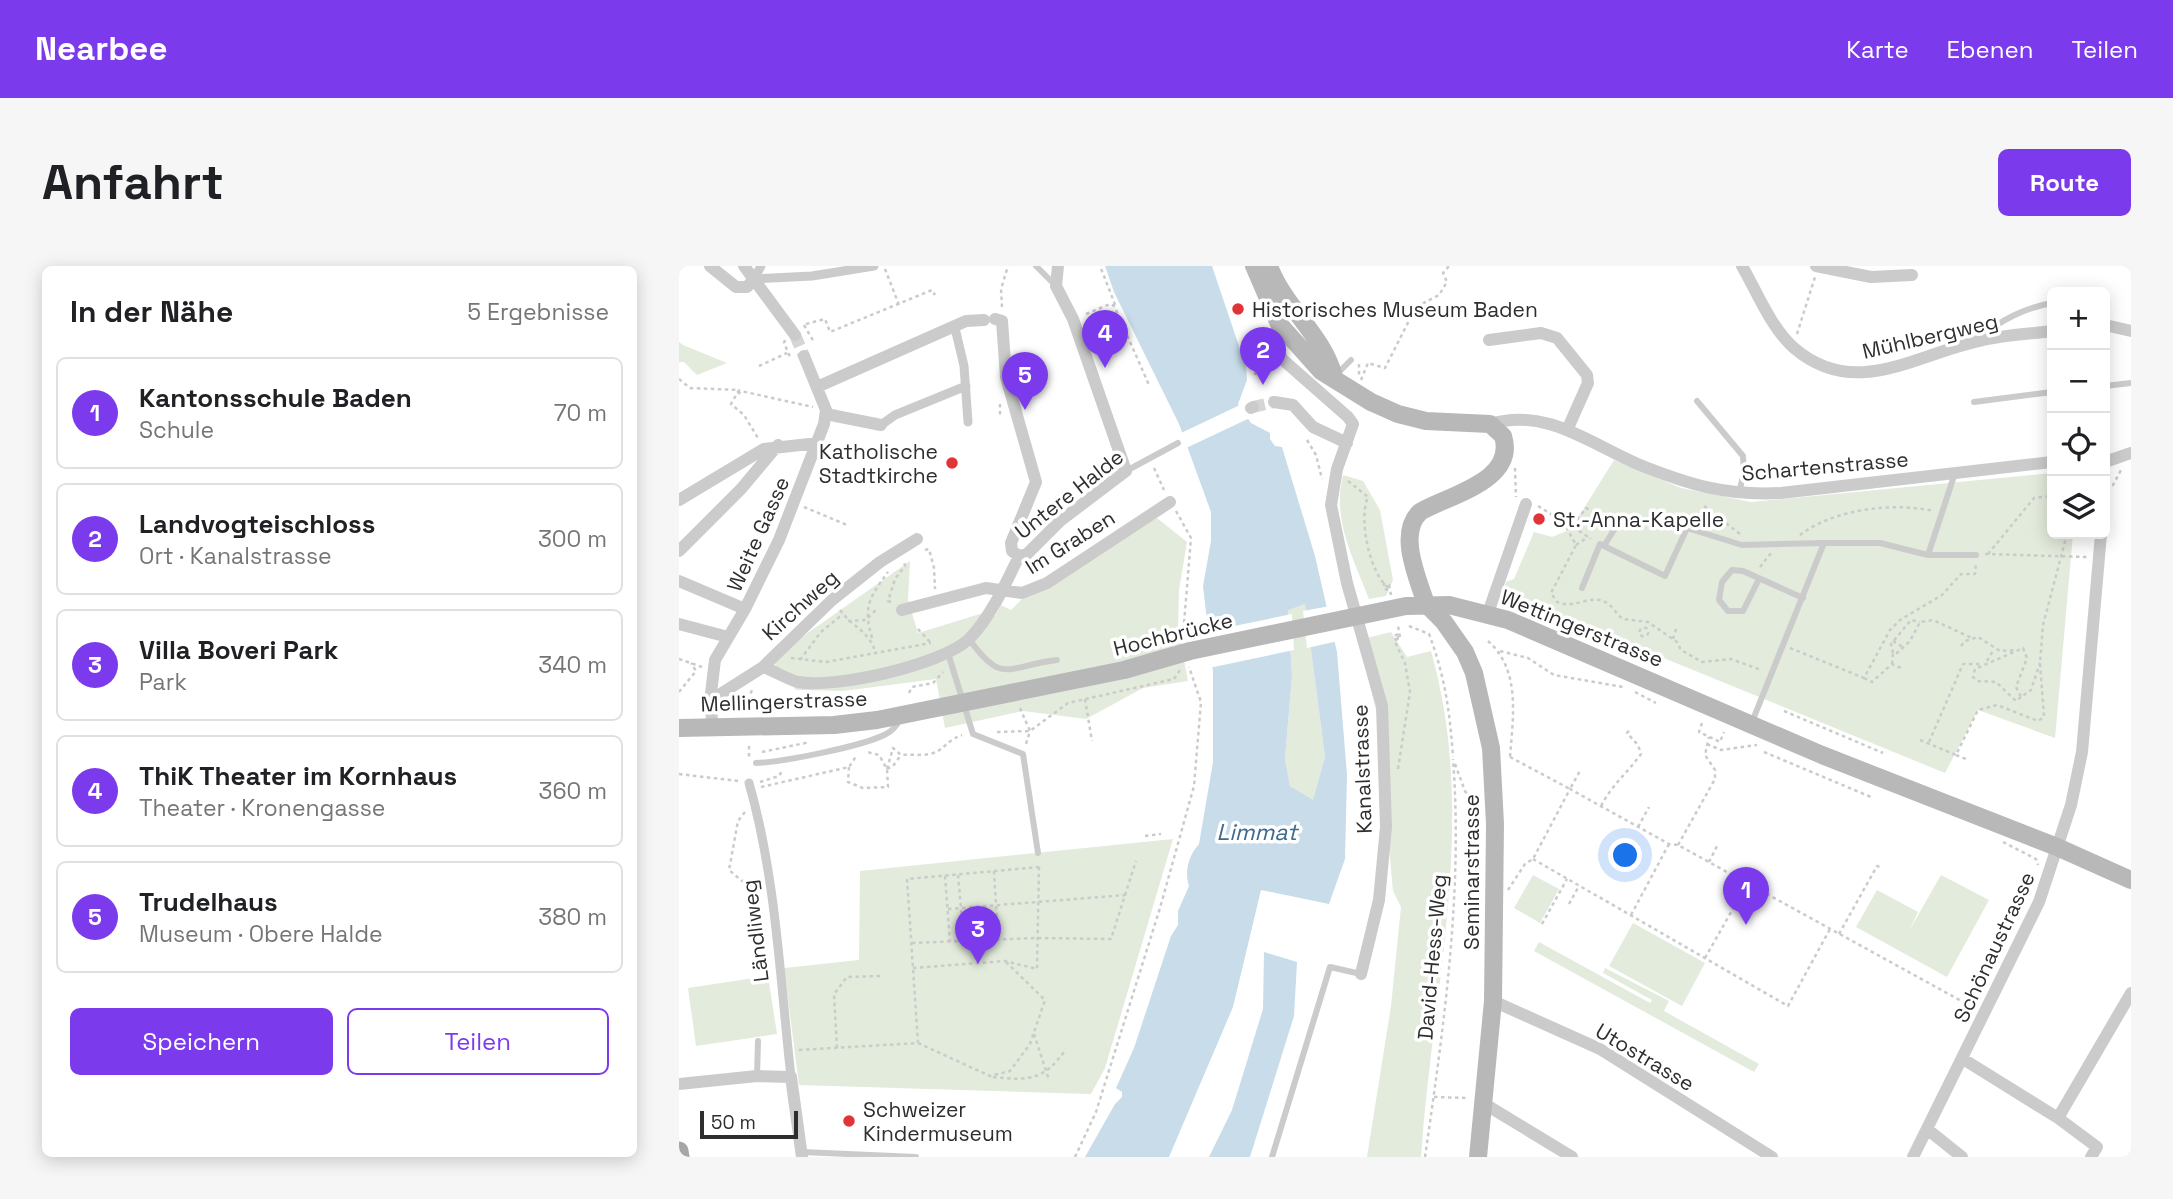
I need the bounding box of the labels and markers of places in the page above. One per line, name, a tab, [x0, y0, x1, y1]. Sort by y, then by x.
place label: Historisches Museum Baden	[1252, 296, 1538, 323]
marker: Historisches Museum Baden	[1230, 301, 1246, 317]
pin: 4	[1082, 310, 1128, 368]
pin: 2	[1240, 327, 1286, 385]
pin: 5	[1002, 352, 1048, 410]
place label: Katholische Stadtkirche	[819, 438, 938, 489]
marker: Katholische Stadtkirche	[944, 455, 960, 471]
place label: St.-Anna-Kapelle	[1553, 506, 1724, 533]
marker: St.-Anna-Kapelle	[1531, 511, 1547, 527]
pin: 1	[1723, 867, 1769, 925]
pin: 3	[955, 906, 1001, 964]
place label: Schweizer Kindermuseum	[863, 1096, 1013, 1147]
marker: Schweizer Kindermuseum	[841, 1113, 857, 1129]

